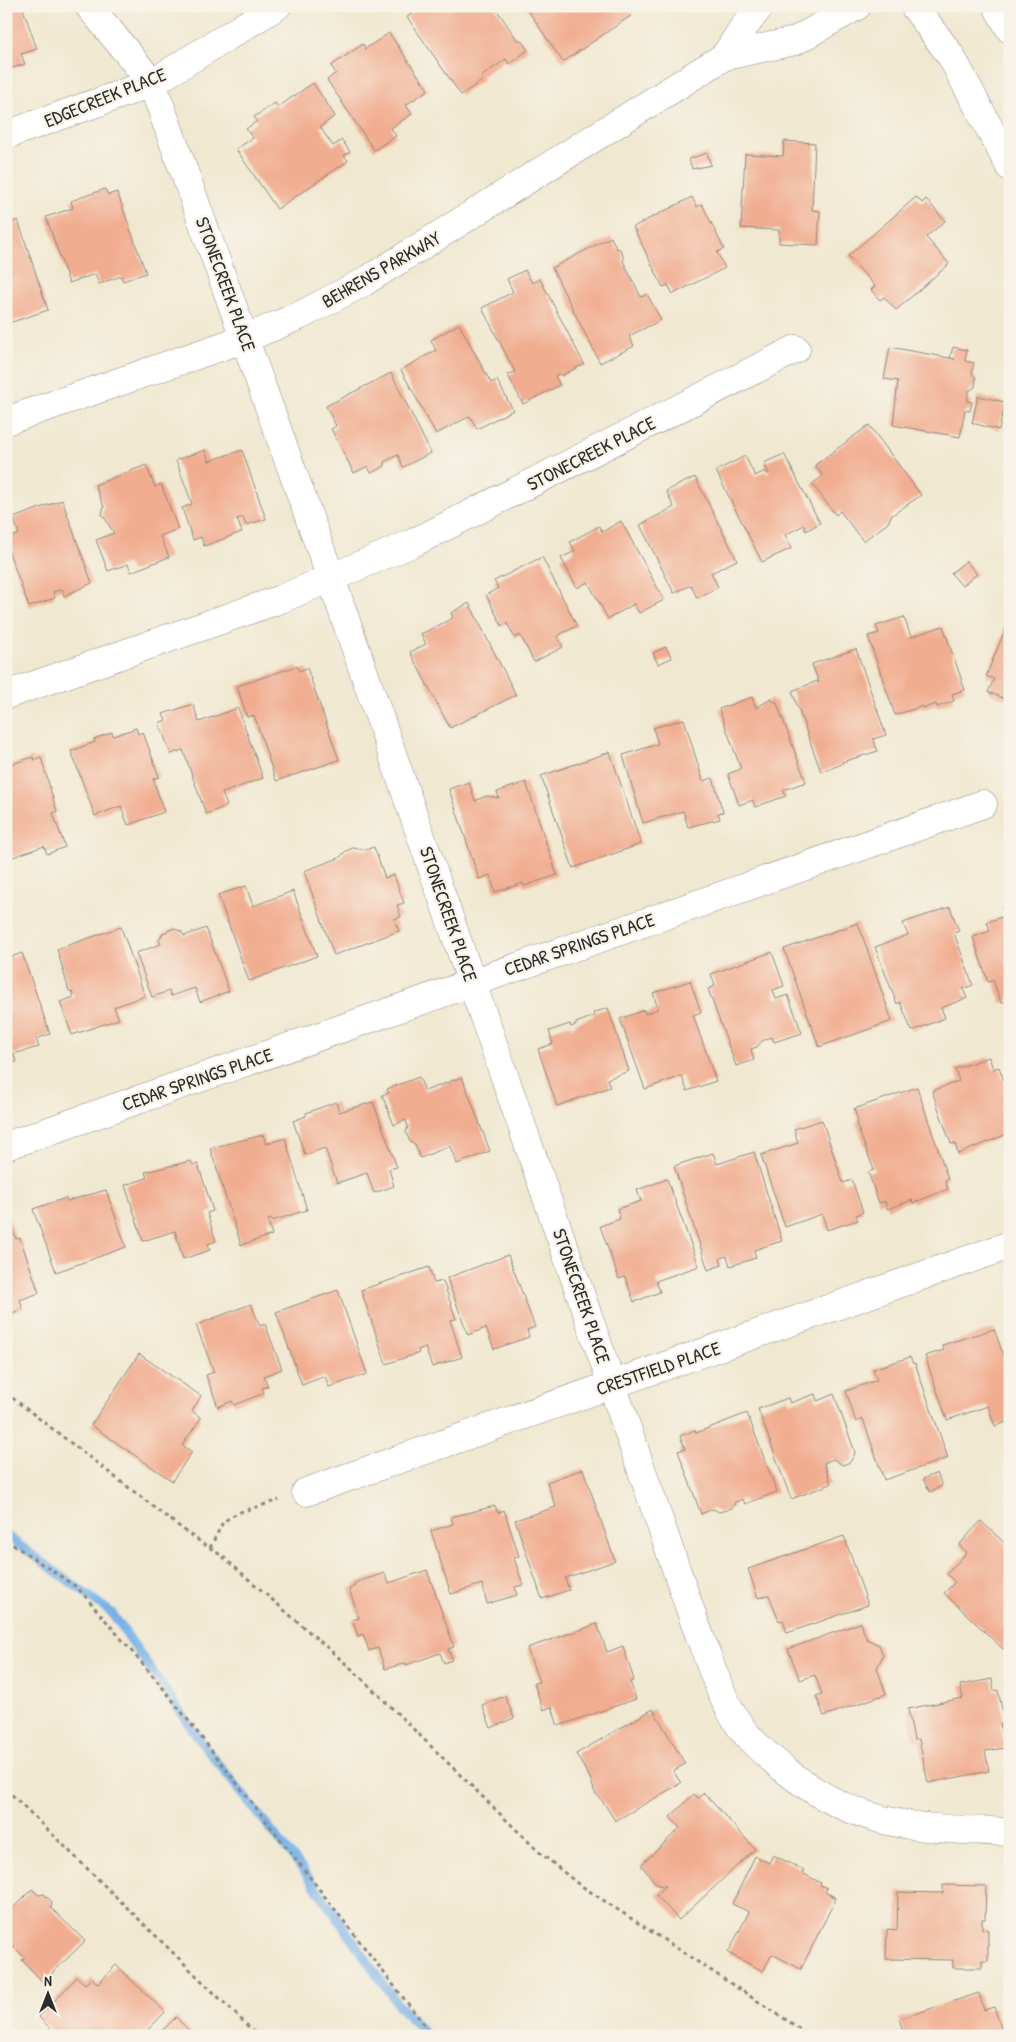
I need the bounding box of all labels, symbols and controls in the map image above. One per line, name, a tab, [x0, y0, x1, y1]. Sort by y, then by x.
street label: EDGECREEK PLACE	[40, 60, 170, 133]
street label: STONECREEK PLACE	[190, 213, 263, 355]
street label: BEHRENS PARKWAY	[317, 224, 446, 314]
street label: STONECREEK PLACE	[522, 409, 660, 497]
street label: STONECREEK PLACE	[414, 843, 484, 986]
street label: CEDAR SPRINGS PLACE	[500, 906, 658, 982]
street label: CEDAR SPRINGS PLACE	[118, 1041, 276, 1117]
street label: STONECREEK PLACE	[547, 1225, 617, 1368]
street label: CRESTFIELD PLACE	[592, 1334, 724, 1401]
north arrow	[22, 1970, 72, 2020]
text: N	[44, 1971, 52, 1990]

